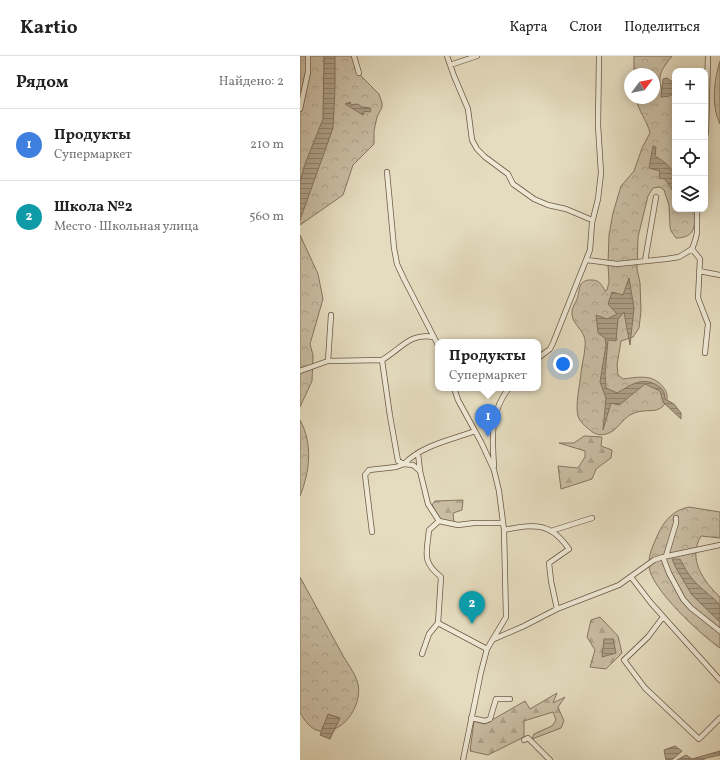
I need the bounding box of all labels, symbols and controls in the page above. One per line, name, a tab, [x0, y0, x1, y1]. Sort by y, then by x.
text: Kartio	[20, 15, 78, 41]
text: Карта	[509, 18, 547, 37]
text: Слои	[569, 18, 602, 37]
text: Поделиться	[624, 18, 700, 37]
north arrow	[624, 68, 660, 104]
map controls	[672, 68, 708, 212]
button: +	[672, 68, 708, 104]
text: Рядом	[16, 71, 69, 94]
text: Найдено: 2	[219, 73, 284, 91]
button: −	[672, 104, 708, 140]
text: Продукты	[54, 125, 131, 146]
text: 1	[26, 136, 32, 154]
text: 210 m	[250, 136, 284, 154]
button: locate	[672, 140, 708, 176]
text: Супермаркет	[54, 146, 132, 164]
button: layers	[672, 176, 708, 212]
text: Школа №2	[54, 197, 133, 218]
text: 2	[26, 208, 32, 226]
text: 560 m	[249, 208, 284, 226]
text: Место · Школьная улица	[54, 218, 199, 236]
popup	[435, 339, 541, 391]
text: Продукты	[449, 346, 526, 367]
your location	[553, 354, 573, 374]
text: Супермаркет	[449, 367, 527, 385]
pin: 1	[475, 404, 501, 437]
pin: 2	[459, 591, 485, 624]

